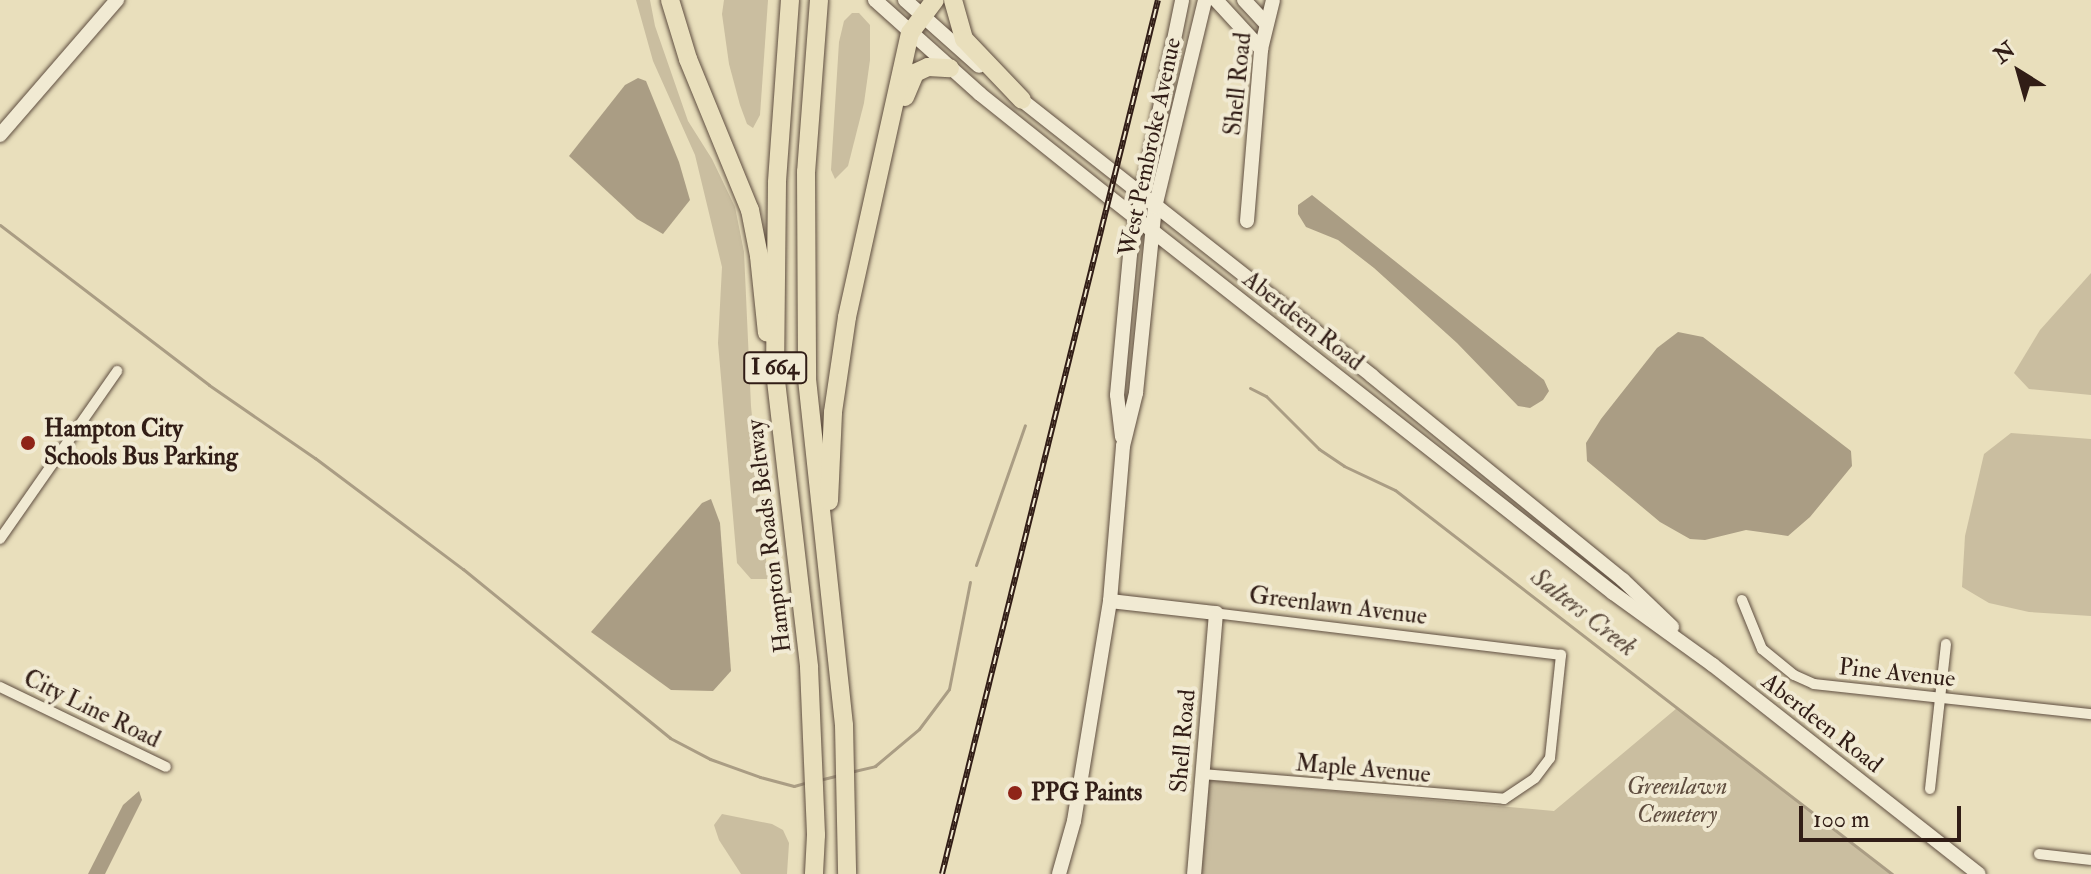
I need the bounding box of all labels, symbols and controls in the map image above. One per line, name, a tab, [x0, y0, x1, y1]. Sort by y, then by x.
street label: Shell Road	[1218, 31, 1258, 137]
north arrow	[1979, 32, 2059, 112]
street label: West Pembroke Avenue	[1113, 35, 1187, 259]
text: N	[1988, 36, 2021, 70]
street label: Aberdeen Road	[1237, 265, 1369, 377]
road number: I 664	[743, 350, 807, 386]
place label: Hampton City Schools Bus Parking	[44, 415, 238, 471]
street label: Hampton Roads Beltway	[740, 418, 798, 654]
marker: Hampton City Schools Bus Parking	[19, 434, 37, 452]
water label: Salters Creek	[1524, 562, 1642, 664]
street label: Greenlawn Avenue	[1247, 581, 1429, 631]
street label: Pine Avenue	[1837, 653, 1957, 693]
street label: City Line Road	[19, 664, 165, 754]
street label: Aberdeen Road	[1756, 667, 1888, 779]
street label: Shell Road	[1164, 688, 1202, 794]
street label: Maple Avenue	[1294, 749, 1432, 789]
park label: Greenlawn Cemetery	[1627, 773, 1727, 829]
place label: PPG Paints	[1031, 779, 1142, 807]
marker: PPG Paints	[1006, 784, 1024, 802]
scale bar	[1803, 790, 1965, 840]
text: 100 m	[1813, 804, 1870, 835]

